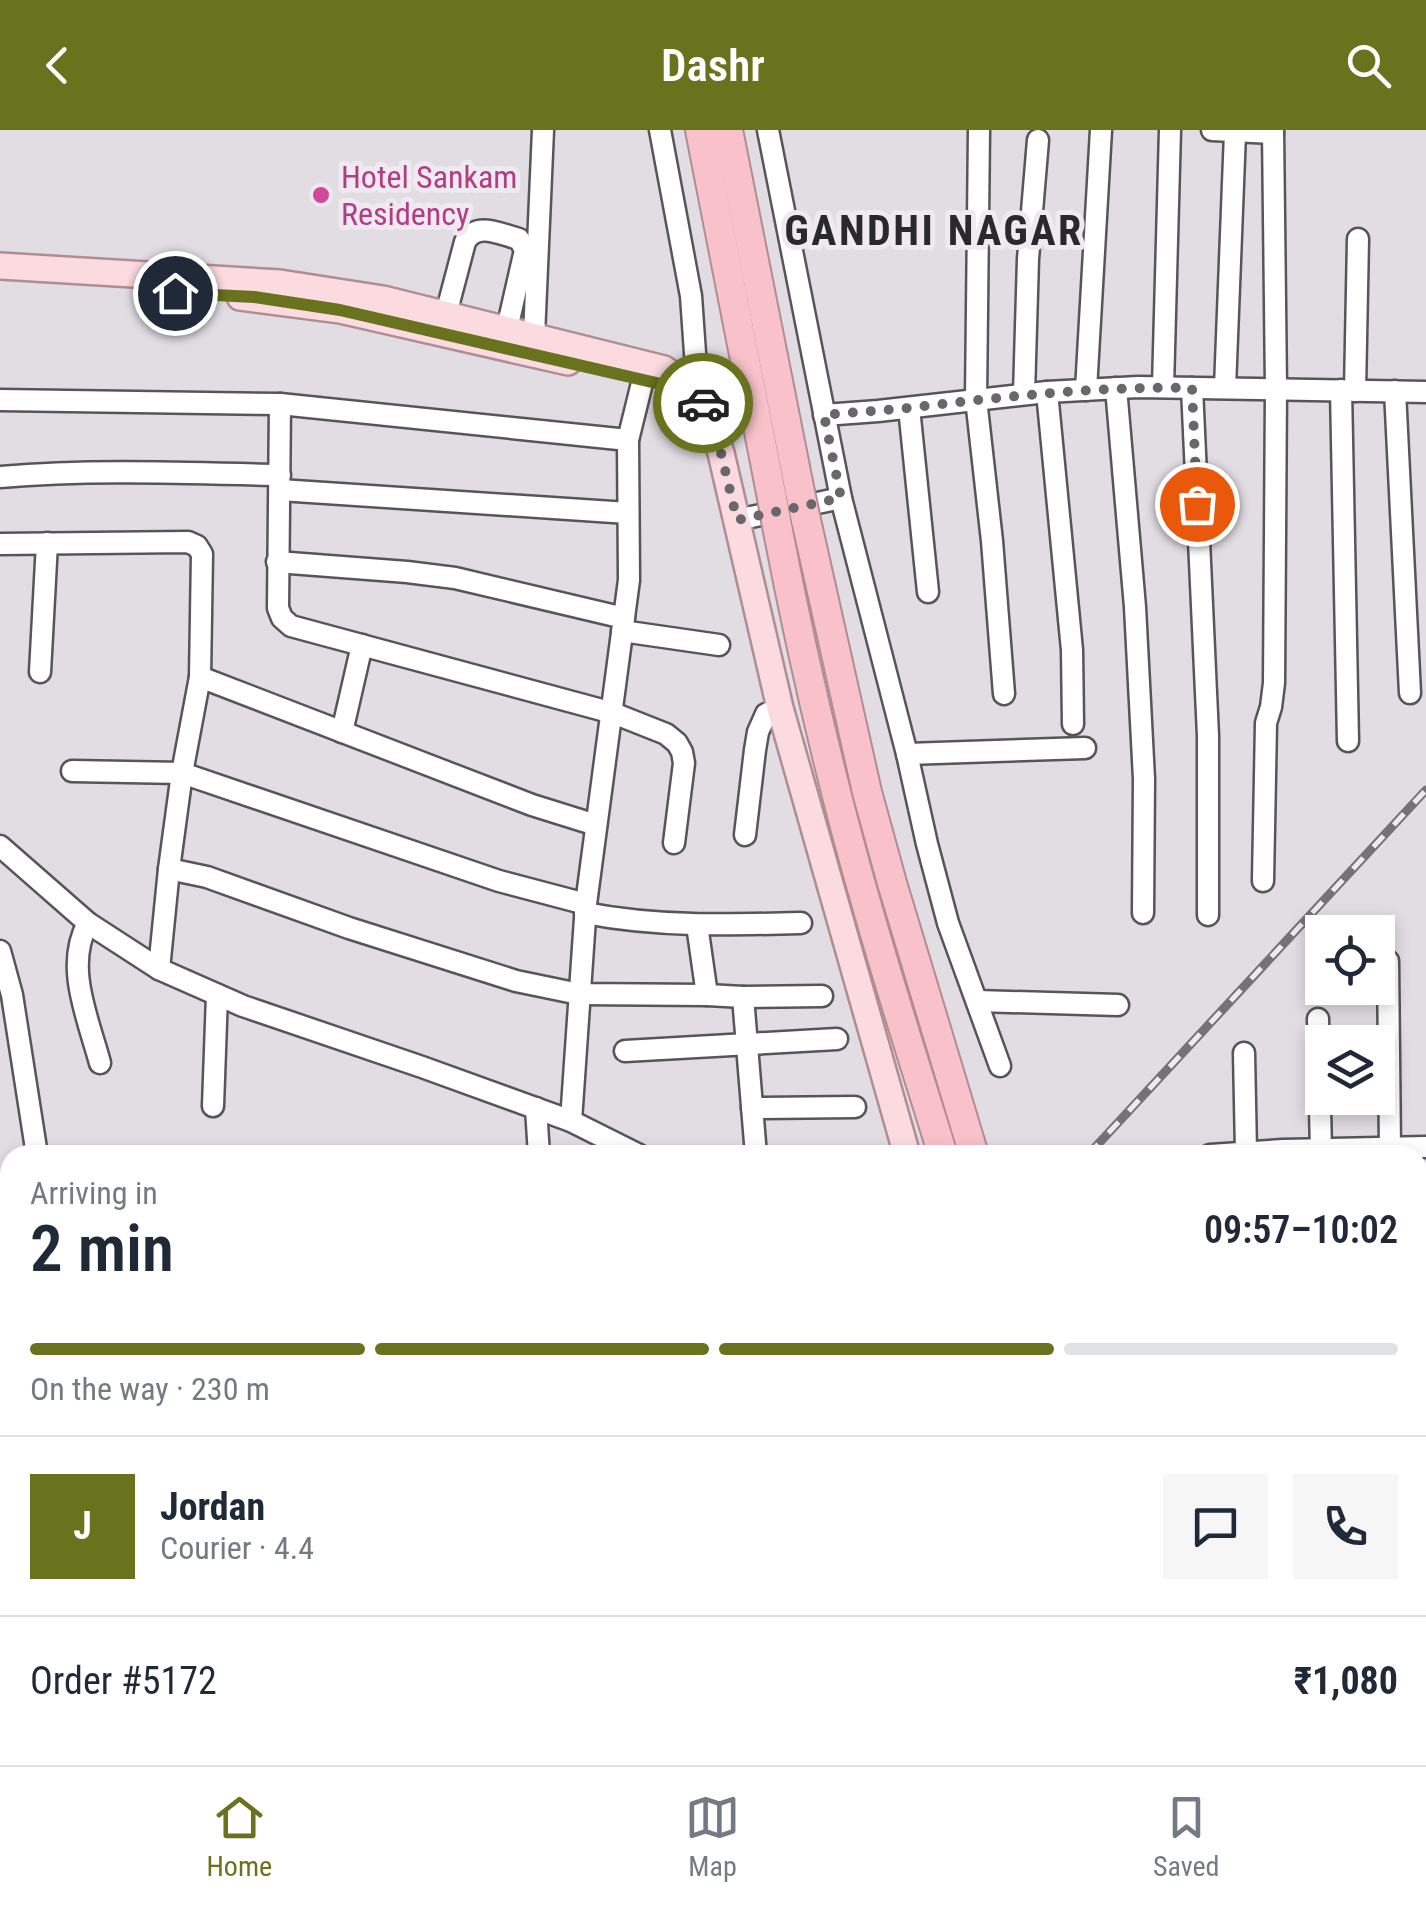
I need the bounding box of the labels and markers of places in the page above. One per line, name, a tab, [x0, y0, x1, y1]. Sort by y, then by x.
place label: Hotel Sankam Residency	[341, 158, 517, 233]
marker: Hotel Sankam Residency	[310, 184, 332, 206]
pin	[133, 251, 218, 336]
pin	[1155, 462, 1240, 547]

